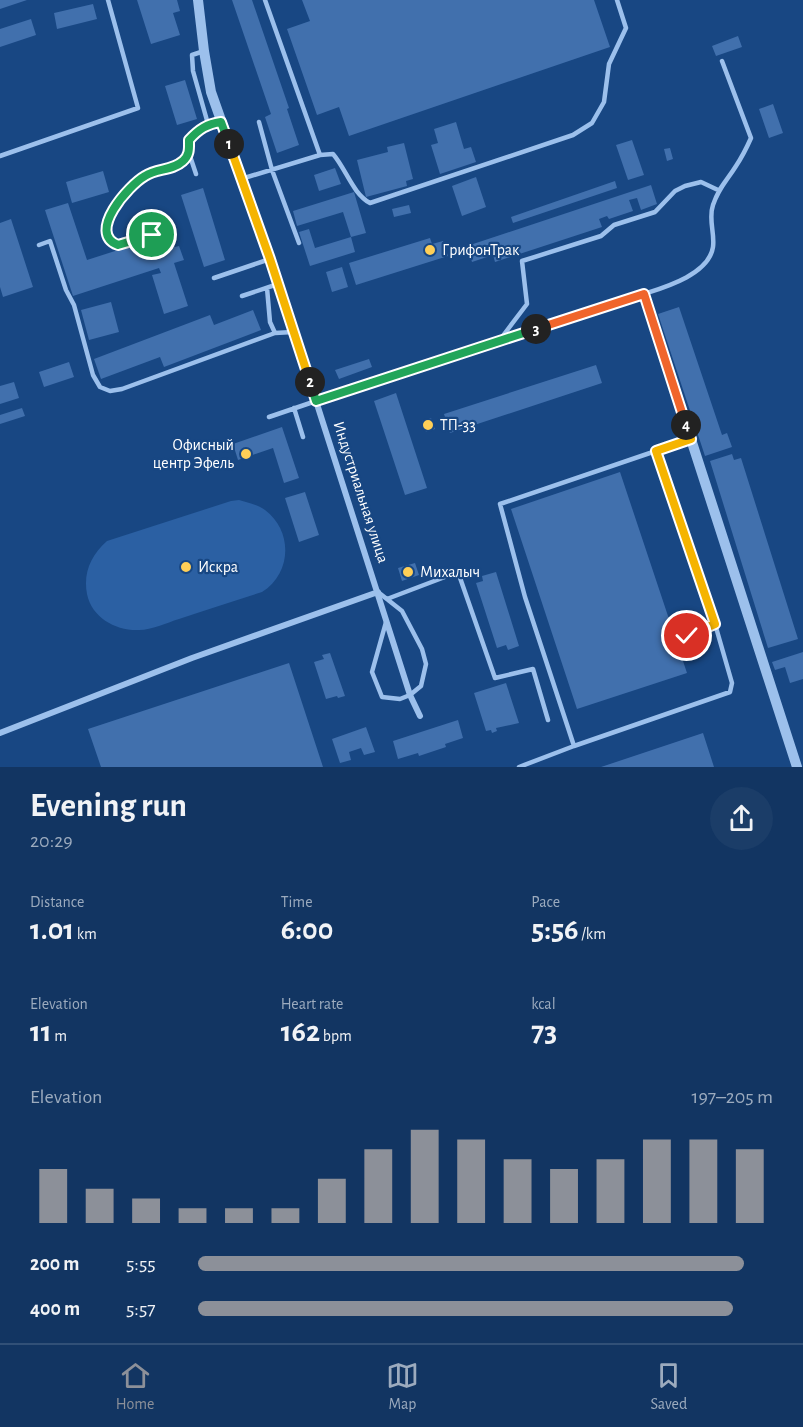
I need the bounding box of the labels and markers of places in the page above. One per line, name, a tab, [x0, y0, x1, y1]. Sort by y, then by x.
pin: 1	[214, 129, 244, 159]
pin	[126, 209, 177, 260]
place label: ГрифонТрак	[442, 242, 520, 258]
marker: ГрифонТрак	[423, 243, 437, 257]
pin: 3	[521, 314, 551, 344]
pin: 2	[295, 367, 325, 397]
pin: 4	[671, 410, 701, 440]
place label: ТП-33	[440, 417, 476, 433]
marker: ТП-33	[421, 418, 435, 432]
place label: Офисный центр Эфель	[153, 437, 234, 471]
marker: Офисный центр Эфель	[239, 447, 253, 461]
place label: Искра	[198, 559, 238, 575]
marker: Искра	[179, 560, 193, 574]
place label: Михалыч	[420, 564, 480, 580]
marker: Михалыч	[401, 565, 415, 579]
pin	[661, 610, 712, 661]

